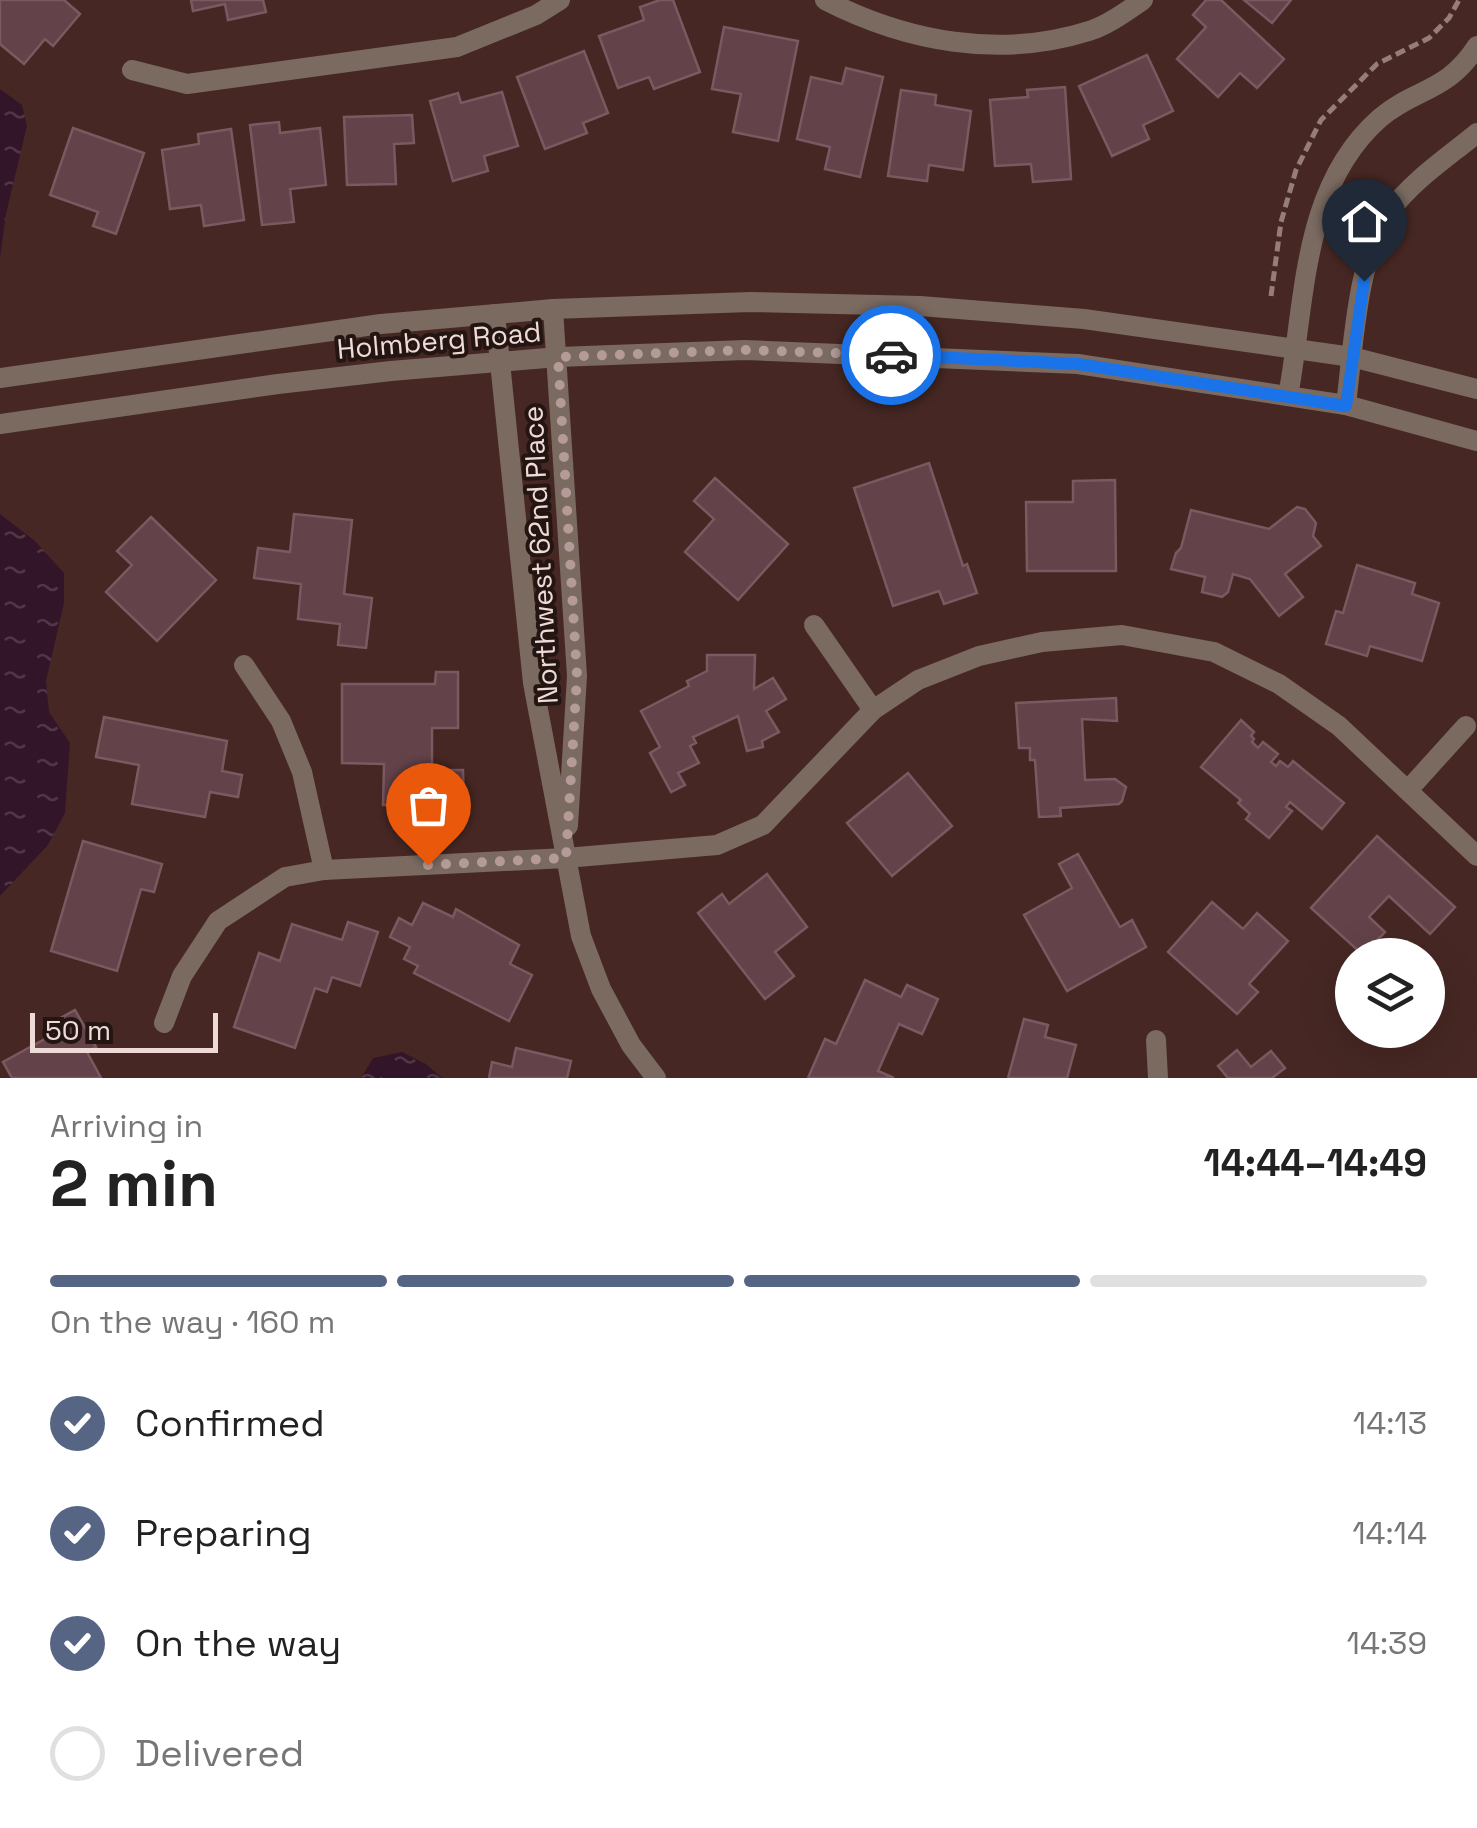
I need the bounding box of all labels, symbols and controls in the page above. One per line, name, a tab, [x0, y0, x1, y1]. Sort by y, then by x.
pin	[1322, 179, 1407, 282]
icon: home	[1337, 194, 1392, 249]
courier	[841, 305, 941, 405]
street label: Holmberg Road	[335, 313, 543, 367]
icon: car	[864, 328, 919, 383]
street label: Northwest 62nd Place	[514, 405, 566, 705]
pin	[386, 763, 471, 866]
icon: bag	[401, 778, 456, 833]
map controls	[1335, 938, 1445, 1048]
button: layers	[1335, 938, 1445, 1048]
scale bar	[30, 1008, 218, 1052]
text: 50 m	[45, 1012, 111, 1048]
text: Arriving in	[50, 1106, 203, 1146]
text: 14:44–14:49	[1203, 1139, 1427, 1187]
text: 2 min	[50, 1142, 218, 1225]
text: On the way · 160 m	[50, 1302, 335, 1342]
icon: check	[50, 1396, 105, 1451]
text: Confirmed	[135, 1399, 325, 1447]
text: 14:13	[1353, 1403, 1427, 1443]
icon: check	[50, 1506, 105, 1561]
text: Preparing	[135, 1509, 312, 1557]
text: 14:14	[1352, 1513, 1427, 1553]
icon: check	[50, 1616, 105, 1671]
text: On the way	[135, 1619, 341, 1667]
text: 14:39	[1347, 1623, 1427, 1663]
text: Delivered	[135, 1729, 304, 1777]

